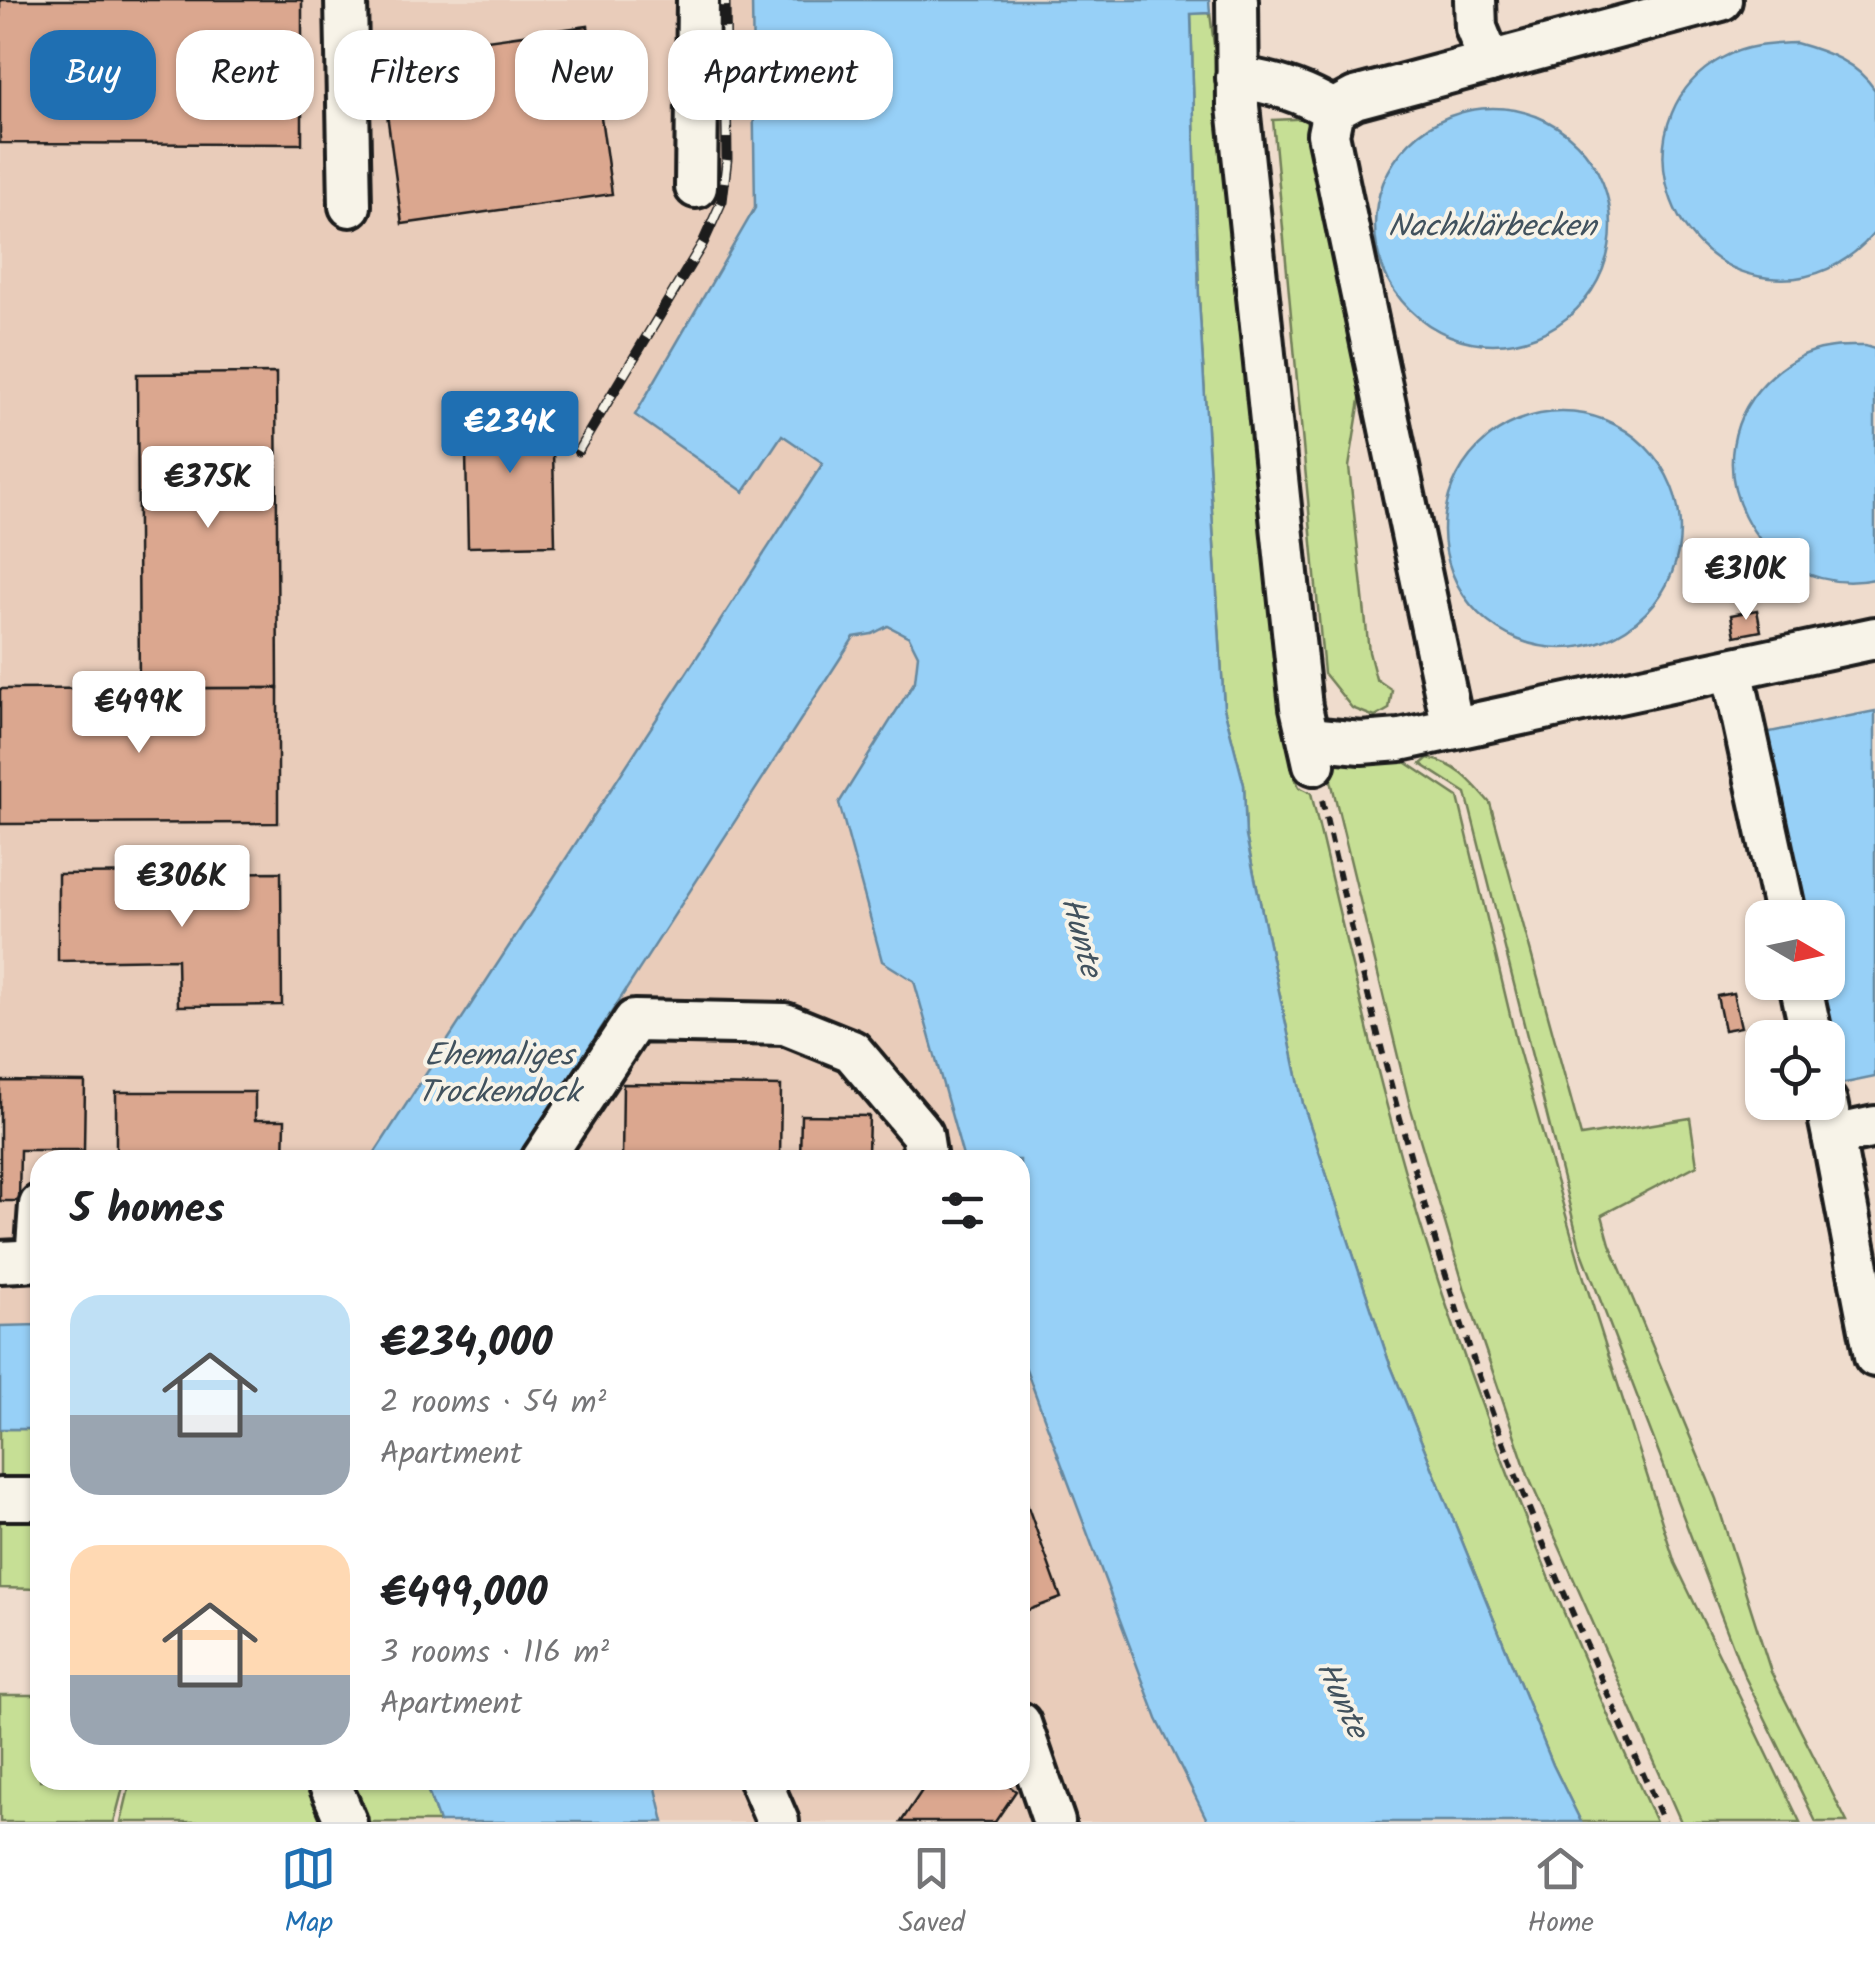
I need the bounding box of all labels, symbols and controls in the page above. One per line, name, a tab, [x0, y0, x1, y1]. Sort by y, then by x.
chip: Buy	[30, 30, 156, 120]
chip: Rent	[176, 30, 314, 120]
chip: Filters	[334, 30, 495, 120]
chip: New	[515, 30, 648, 120]
chip: Apartment	[668, 30, 893, 120]
water label: Nachklärbecken	[1388, 202, 1599, 253]
pin: €234K	[440, 391, 580, 476]
text: €234K	[463, 398, 557, 449]
pin: €375K	[138, 446, 278, 531]
text: €375K	[164, 453, 252, 504]
pin: €310K	[1676, 538, 1816, 623]
text: €310K	[1704, 545, 1788, 596]
pin: €499K	[69, 671, 209, 756]
text: €499K	[94, 678, 184, 729]
pin: €306K	[112, 845, 252, 930]
text: €306K	[137, 852, 227, 903]
water label: Hunte	[1045, 891, 1116, 985]
north arrow	[1745, 900, 1845, 1000]
map controls	[1745, 900, 1845, 1120]
button: locate	[1745, 1020, 1845, 1120]
water label: Ehemaliges Trockendock	[418, 1031, 584, 1119]
text: 5 homes	[70, 1177, 225, 1244]
icon: filters	[935, 1183, 990, 1238]
text: €234,000	[380, 1311, 553, 1378]
icon: home	[150, 1335, 270, 1455]
text: 2 rooms · 54 m²	[380, 1378, 606, 1429]
text: Apartment	[380, 1429, 522, 1480]
text: €499,000	[380, 1561, 548, 1628]
icon: home	[150, 1585, 270, 1705]
text: 3 rooms · 116 m²	[380, 1628, 609, 1679]
water label: Hunte	[1301, 1653, 1382, 1750]
text: Apartment	[380, 1679, 522, 1730]
tab: Map	[281, 1841, 336, 1946]
tab: Saved	[899, 1841, 965, 1946]
tab: Home	[1527, 1841, 1594, 1946]

